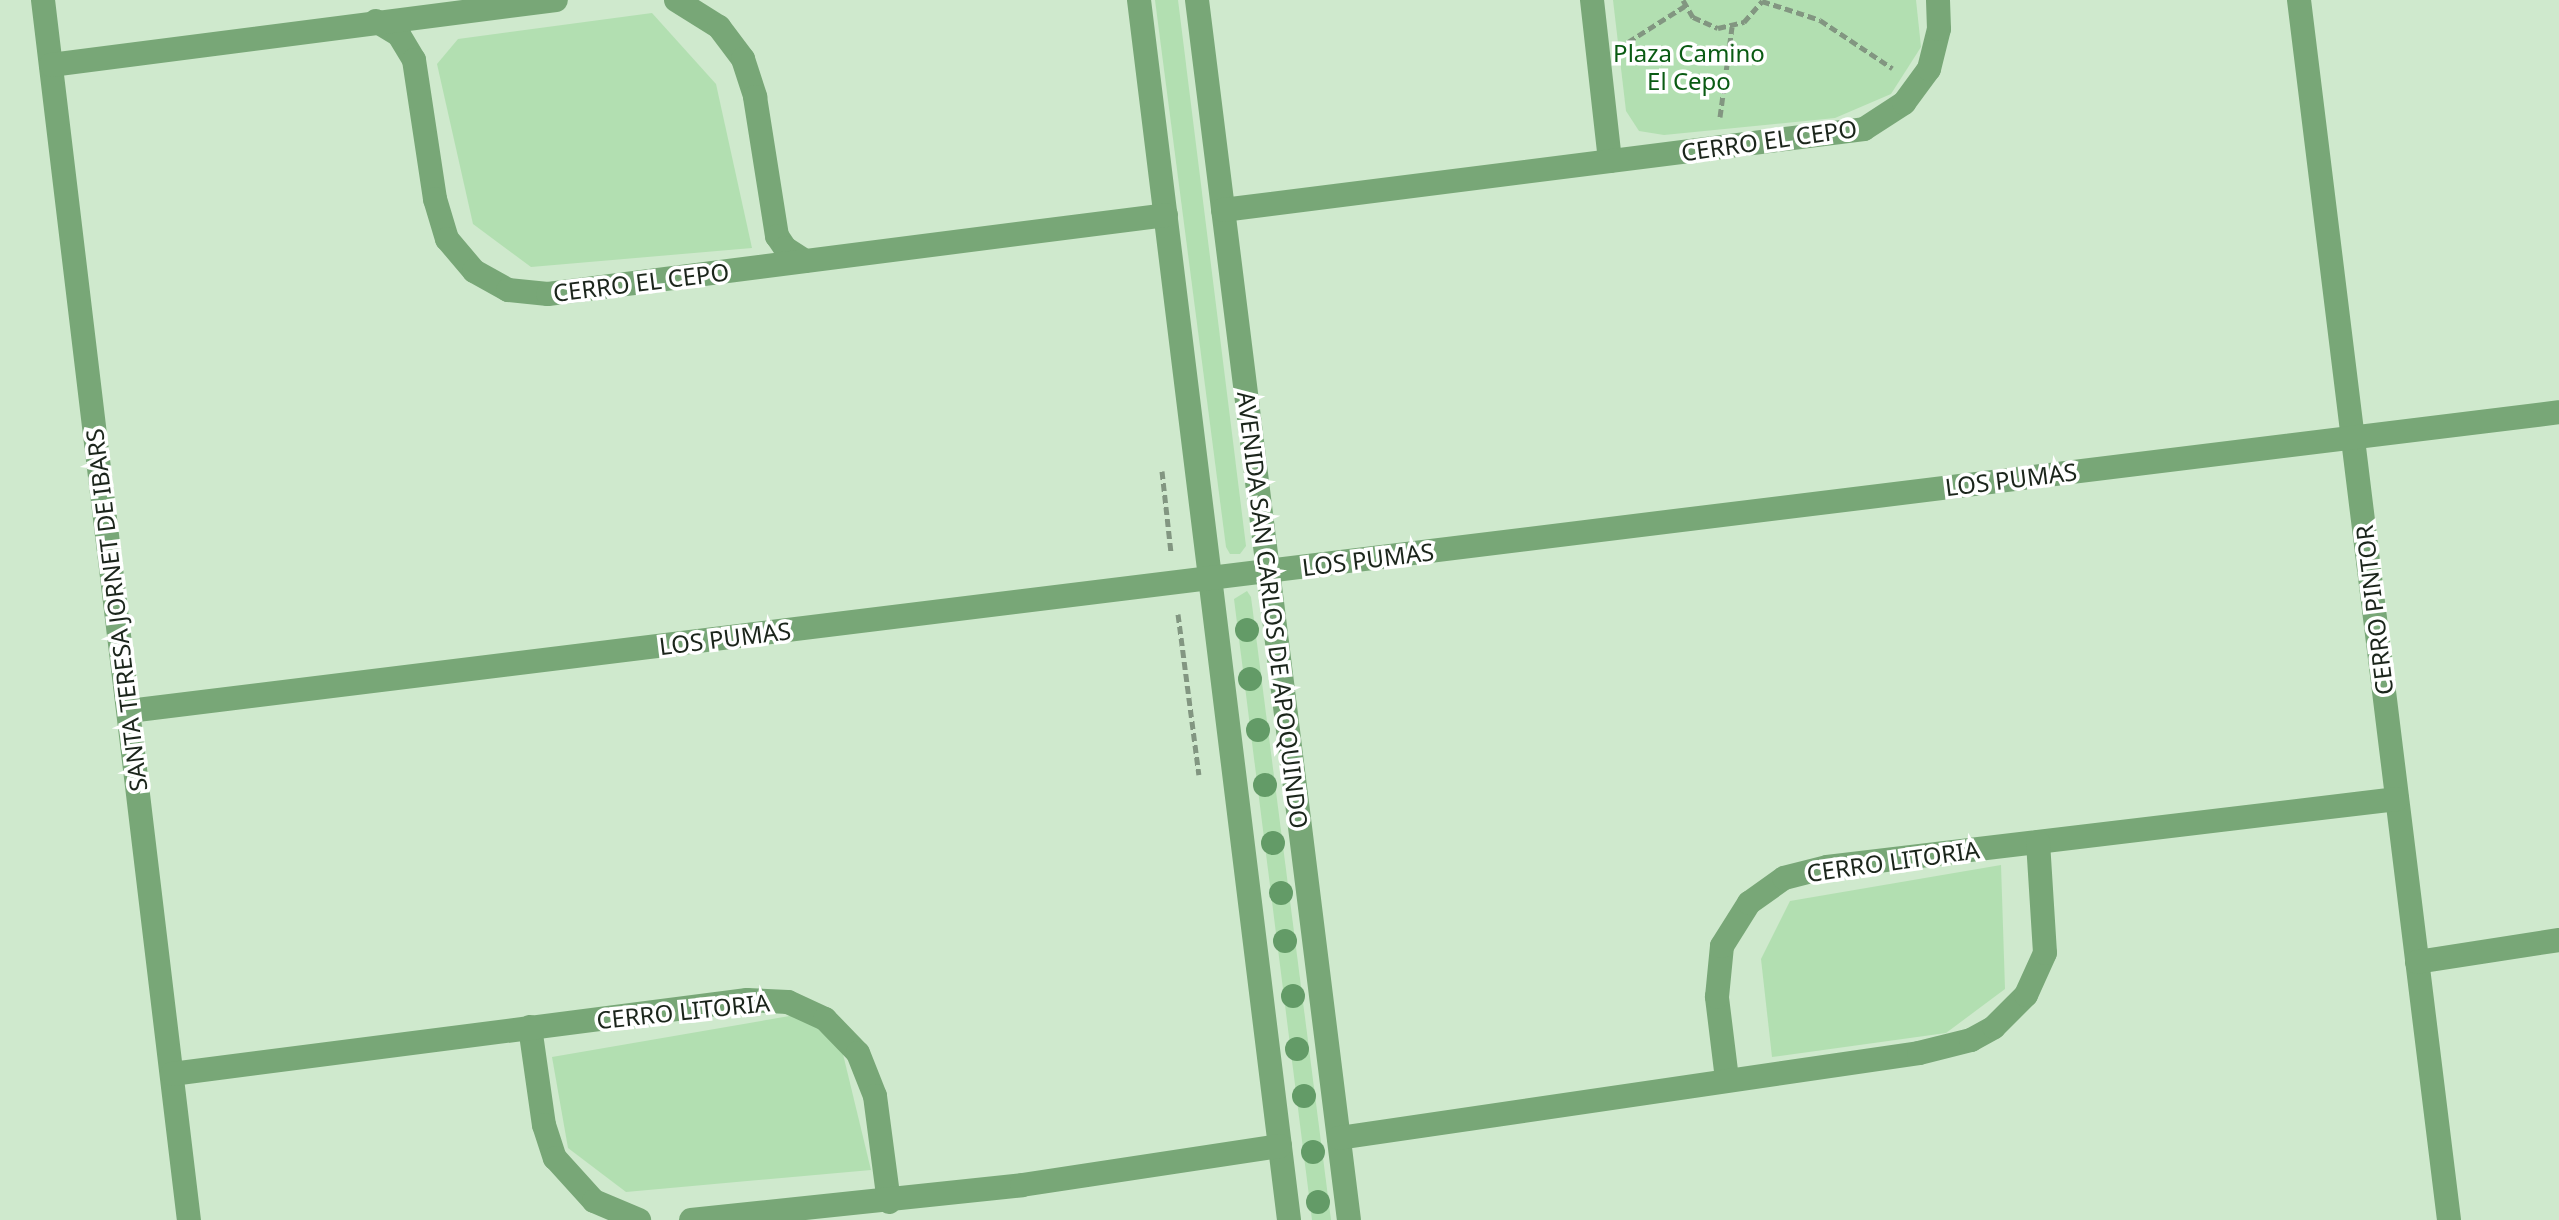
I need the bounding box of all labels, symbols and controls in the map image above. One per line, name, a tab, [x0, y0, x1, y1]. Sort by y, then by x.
park label: Plaza Camino El Cepo	[1613, 39, 1765, 95]
street label: CERRO EL CEPO	[1679, 113, 1859, 167]
street label: CERRO EL CEPO	[551, 257, 731, 307]
street label: AVENIDA SAN CARLOS DE APOQUINDO	[1232, 390, 1314, 830]
street label: SANTA TERESA JORNET DE IBARS	[79, 427, 153, 793]
street label: LOS PUMAS	[1943, 457, 2079, 501]
street label: CERRO PINTOR	[2349, 523, 2399, 697]
street label: LOS PUMAS	[1300, 537, 1436, 581]
street label: LOS PUMAS	[657, 616, 793, 660]
street label: CERRO LITORIA	[1805, 835, 1981, 887]
street label: CERRO LITORIA	[595, 988, 771, 1034]

